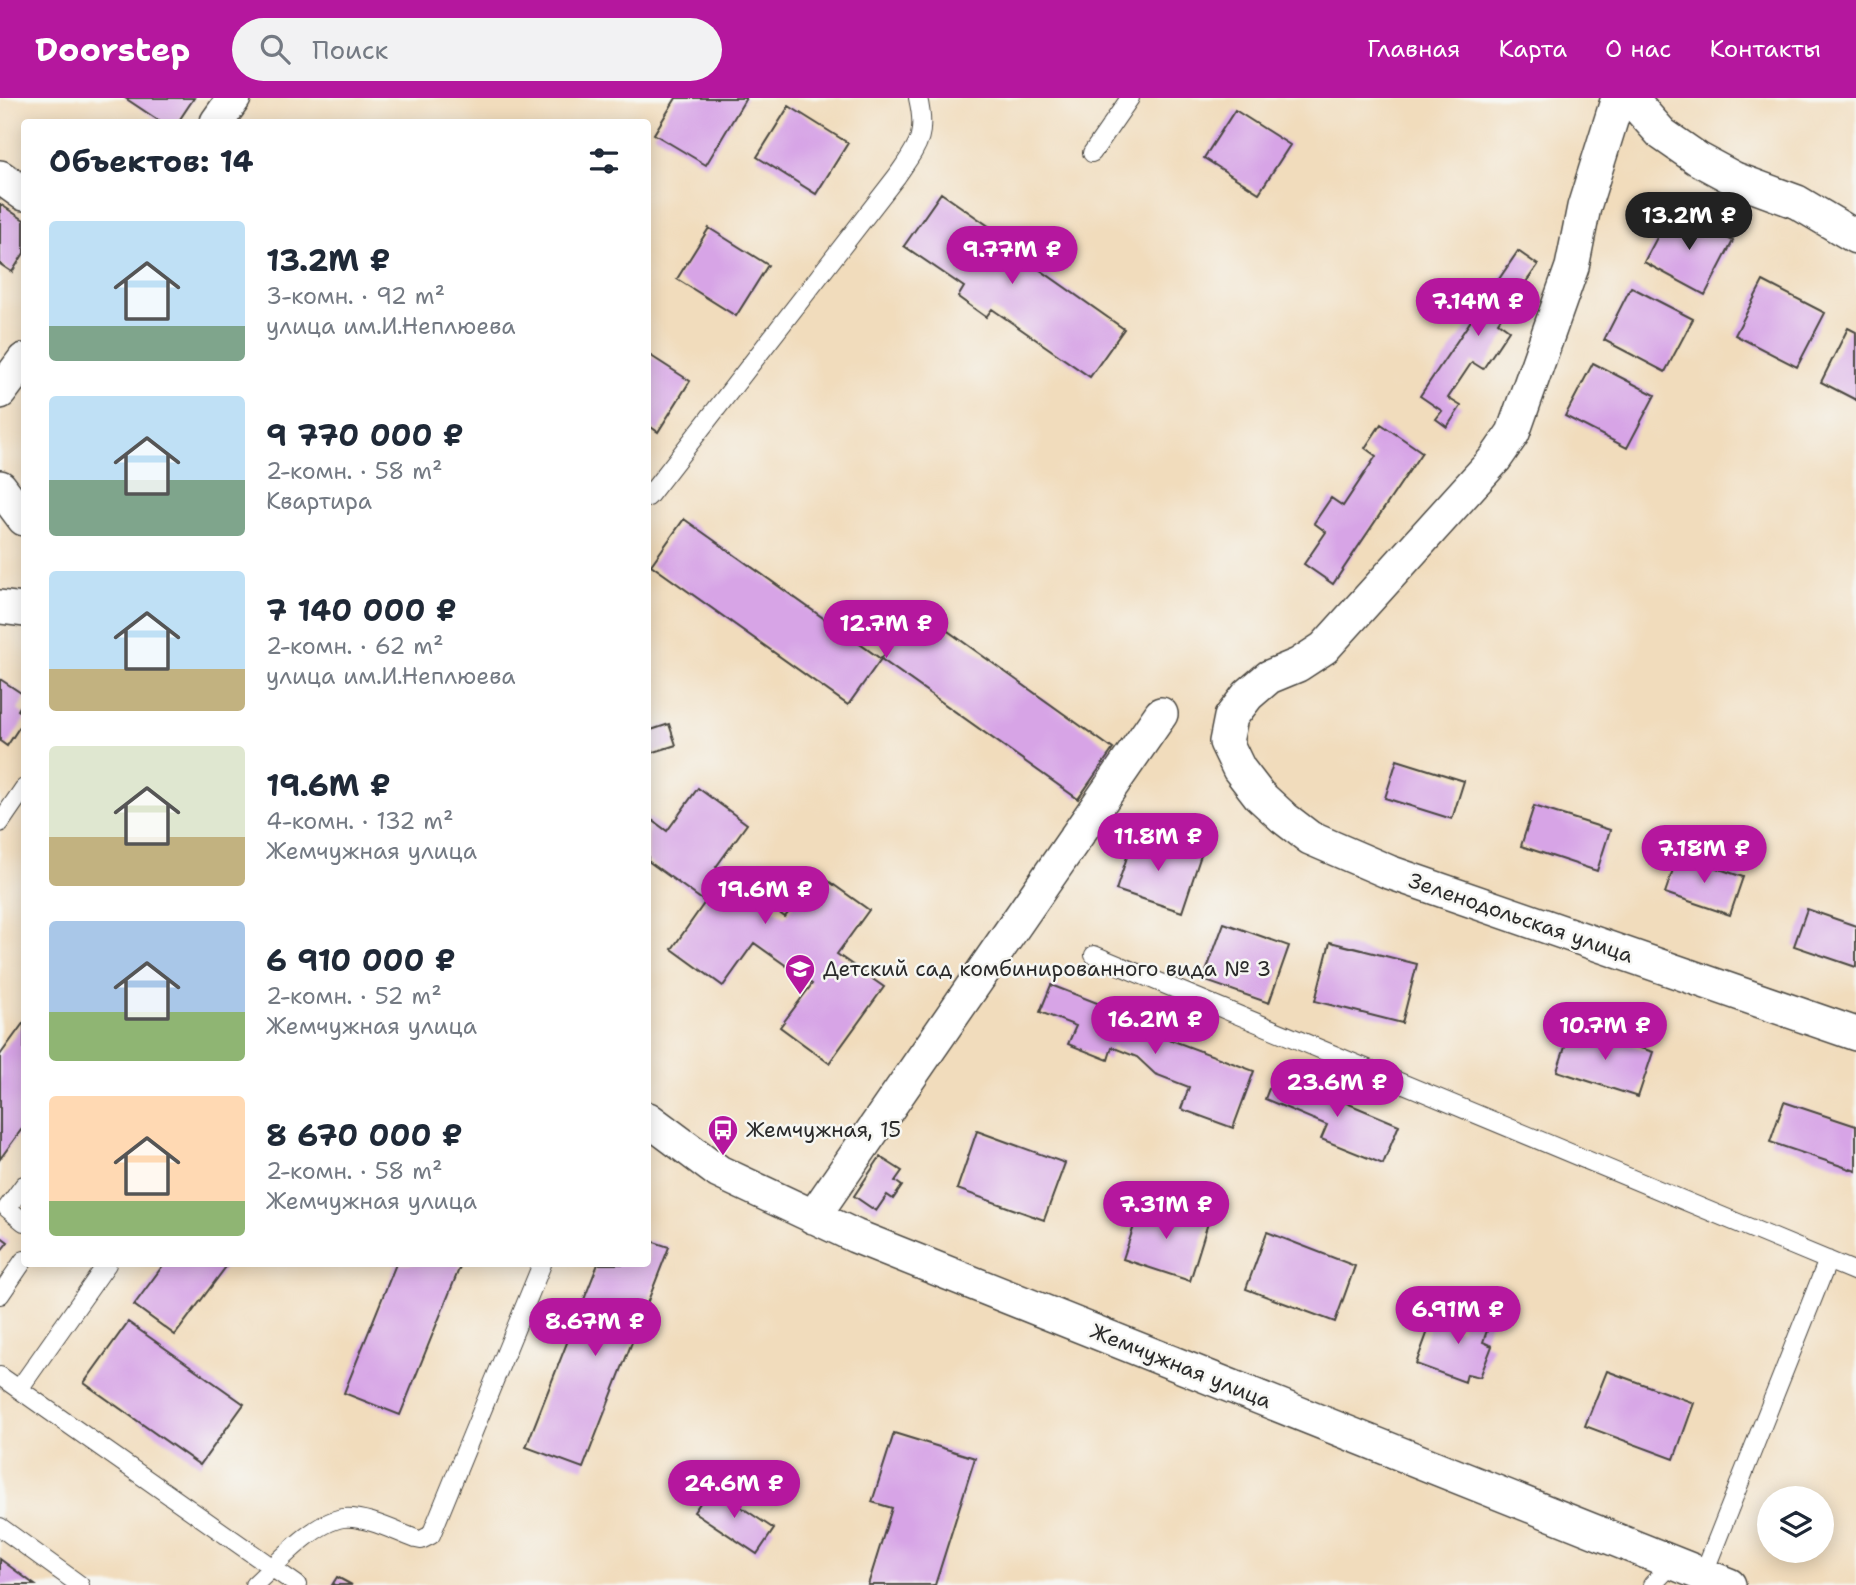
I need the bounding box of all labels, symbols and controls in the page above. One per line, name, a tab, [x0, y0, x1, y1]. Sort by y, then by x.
search box	[232, 18, 722, 81]
text: Doorstep	[35, 27, 190, 72]
icon: search	[256, 30, 294, 68]
text: Поиск	[312, 32, 388, 67]
text: Главная	[1367, 33, 1460, 65]
text: Карта	[1498, 33, 1567, 65]
text: О нас	[1605, 33, 1671, 65]
text: Контакты	[1709, 33, 1821, 65]
text: Объектов: 14	[49, 141, 254, 182]
icon: filters	[585, 142, 623, 180]
pin: 13.2M ₽	[1624, 192, 1754, 252]
text: 13.2M ₽	[1641, 200, 1737, 230]
pin: 9.77M ₽	[947, 226, 1077, 286]
text: 9.77M ₽	[963, 234, 1061, 264]
text: 13.2M ₽	[266, 240, 390, 281]
icon: home	[105, 249, 189, 333]
pin: 7.14M ₽	[1413, 278, 1543, 338]
text: 3-комн. · 92 m²	[266, 281, 445, 311]
text: 7.14M ₽	[1432, 286, 1524, 316]
text: улица им.И.Неплюева	[266, 311, 516, 341]
text: 9 770 000 ₽	[266, 415, 464, 456]
icon: home	[105, 424, 189, 508]
text: 2-комн. · 58 m²	[266, 456, 443, 486]
text: Квартира	[266, 486, 372, 516]
text: 7 140 000 ₽	[266, 590, 457, 631]
icon: home	[105, 599, 189, 683]
pin: 12.7M ₽	[821, 601, 951, 660]
text: 12.7M ₽	[839, 608, 933, 638]
text: 2-комн. · 62 m²	[266, 631, 444, 661]
text: улица им.И.Неплюева	[266, 661, 516, 691]
text: 19.6M ₽	[266, 765, 391, 806]
icon: home	[105, 774, 189, 858]
text: 4-комн. · 132 m²	[266, 806, 454, 836]
pin: 11.8M ₽	[1093, 814, 1223, 873]
text: 11.8M ₽	[1113, 821, 1203, 851]
pin: 7.18M ₽	[1639, 826, 1769, 885]
text: 7.18M ₽	[1658, 833, 1750, 863]
text: Жемчужная улица	[266, 836, 477, 866]
pin: 19.6M ₽	[700, 866, 830, 926]
street label: Зеленодольская улица	[1405, 866, 1637, 970]
text: 19.6M ₽	[717, 874, 813, 904]
text: 6 910 000 ₽	[266, 940, 456, 981]
icon: home	[105, 949, 189, 1033]
school or university icon: Детский сад комбинированного вида № 3	[783, 952, 817, 996]
place label: Детский сад комбинированного вида № 3	[823, 955, 1271, 983]
text: 2-комн. · 52 m²	[266, 981, 442, 1011]
pin: 16.2M ₽	[1090, 996, 1220, 1056]
pin: 10.7M ₽	[1540, 1002, 1670, 1062]
text: 16.2M ₽	[1107, 1004, 1203, 1034]
text: 10.7M ₽	[1559, 1010, 1651, 1040]
text: Жемчужная улица	[266, 1011, 477, 1041]
pin: 23.6M ₽	[1272, 1060, 1402, 1119]
text: 23.6M ₽	[1286, 1067, 1388, 1097]
bus stop icon: Жемчужная, 15	[706, 1113, 740, 1157]
text: 8 670 000 ₽	[266, 1115, 463, 1156]
place label: Жемчужная, 15	[746, 1116, 901, 1144]
icon: home	[105, 1124, 189, 1208]
text: 2-комн. · 58 m²	[266, 1156, 443, 1186]
pin: 7.31M ₽	[1101, 1182, 1231, 1241]
text: Жемчужная улица	[266, 1186, 477, 1216]
text: 7.31M ₽	[1119, 1189, 1213, 1219]
pin: 6.91M ₽	[1393, 1286, 1523, 1346]
text: 6.91M ₽	[1412, 1294, 1504, 1324]
pin: 8.67M ₽	[530, 1298, 660, 1358]
text: 8.67M ₽	[545, 1306, 645, 1336]
street label: Жемчужная улица	[1086, 1317, 1276, 1415]
pin: 24.6M ₽	[669, 1460, 799, 1520]
text: 24.6M ₽	[684, 1468, 784, 1498]
map controls	[1757, 1486, 1834, 1563]
button: layers	[1757, 1486, 1834, 1563]

